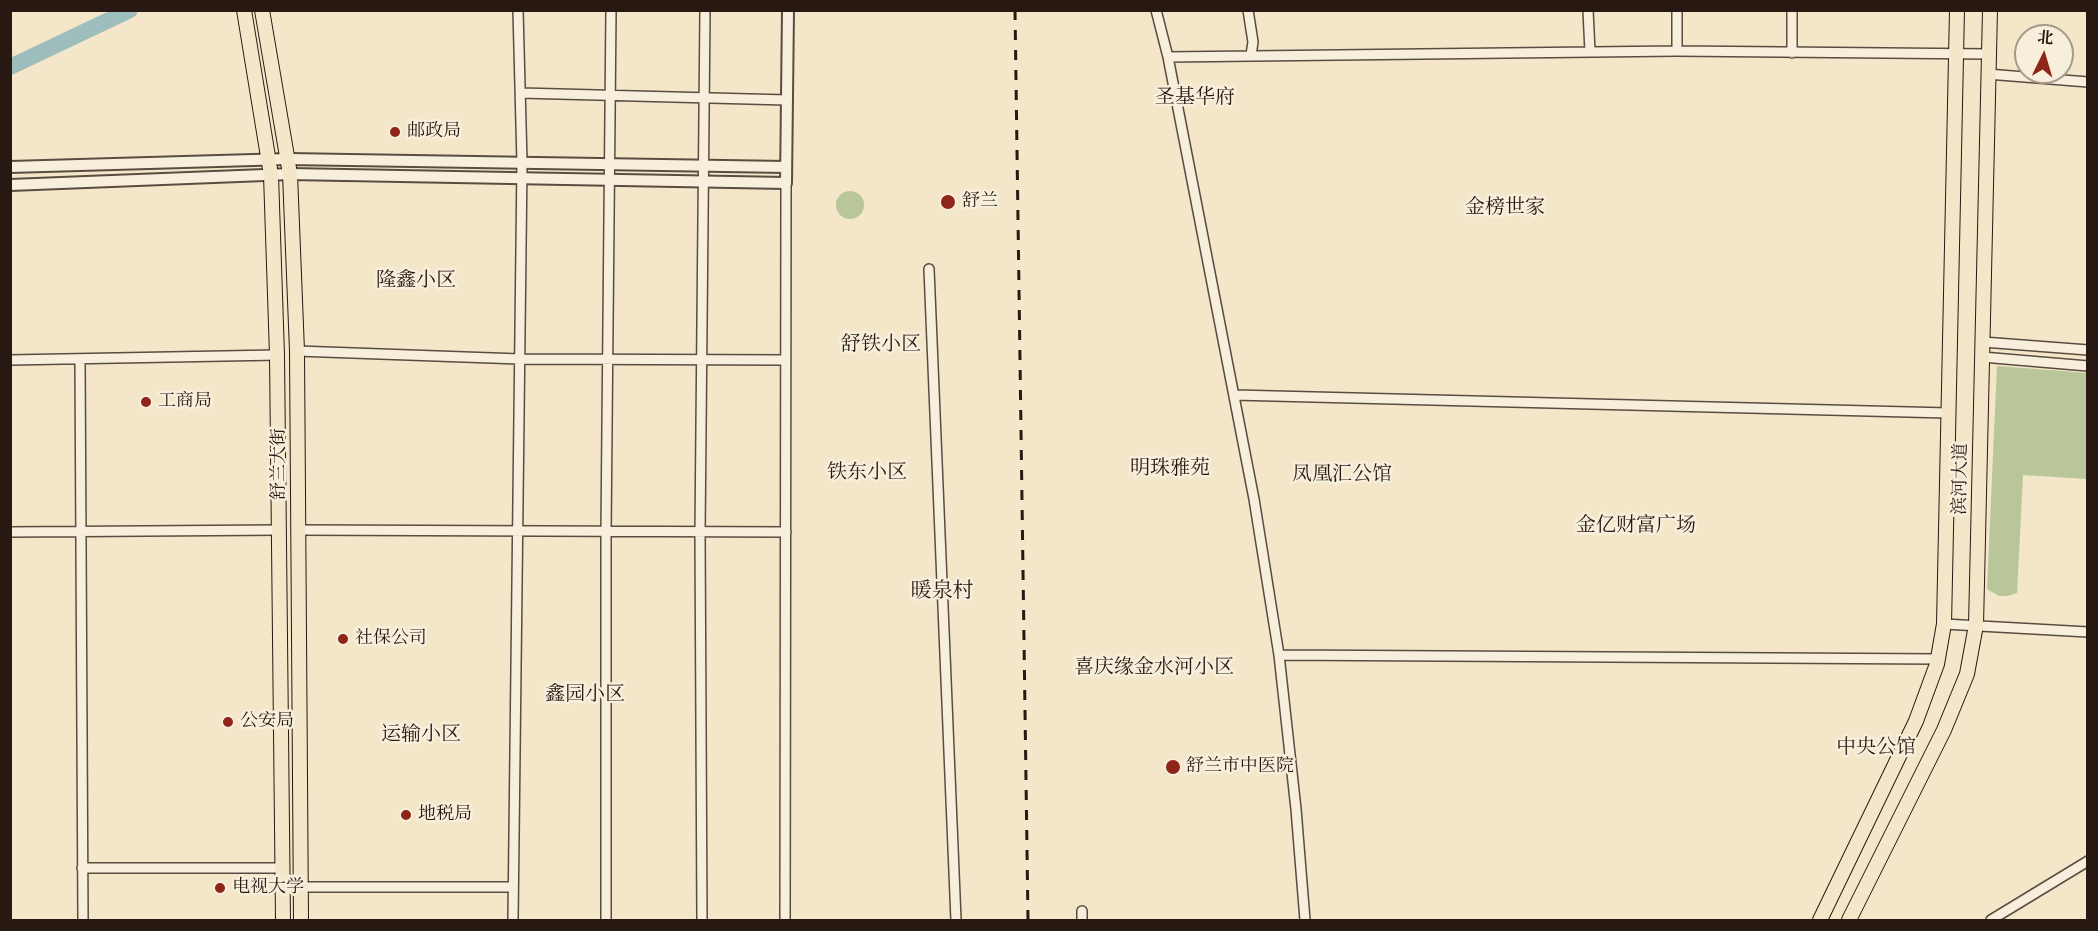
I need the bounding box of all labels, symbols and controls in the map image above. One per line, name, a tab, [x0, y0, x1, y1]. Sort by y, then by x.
north arrow	[2014, 24, 2074, 84]
text: 北	[2037, 27, 2054, 48]
district label: 圣基华府	[1155, 86, 1235, 110]
place label: 邮政局	[407, 121, 461, 143]
marker: 邮政局	[388, 125, 402, 139]
place label: 舒兰	[962, 191, 998, 213]
marker: 舒兰	[939, 193, 957, 211]
district label: 金榜世家	[1465, 196, 1545, 220]
district label: 隆鑫小区	[376, 269, 456, 293]
district label: 舒铁小区	[841, 333, 921, 357]
place label: 工商局	[158, 391, 212, 413]
marker: 工商局	[139, 395, 153, 409]
street label: 舒兰大街	[269, 428, 291, 500]
street label: 滨河大道	[1950, 443, 1972, 515]
district label: 明珠雅苑	[1130, 457, 1210, 481]
district label: 铁东小区	[827, 461, 907, 485]
district label: 凤凰汇公馆	[1292, 463, 1392, 487]
district label: 金亿财富广场	[1576, 514, 1696, 538]
district label: 暖泉村	[911, 579, 973, 605]
place label: 社保公司	[355, 628, 427, 650]
marker: 社保公司	[336, 632, 350, 646]
district label: 喜庆缘金水河小区	[1074, 656, 1234, 680]
district label: 鑫园小区	[545, 683, 625, 707]
place label: 公安局	[240, 711, 294, 733]
marker: 公安局	[221, 715, 235, 729]
district label: 运输小区	[381, 723, 461, 747]
district label: 中央公馆	[1836, 736, 1916, 760]
place label: 舒兰市中医院	[1186, 756, 1294, 778]
marker: 舒兰市中医院	[1164, 758, 1182, 776]
place label: 地税局	[418, 804, 472, 826]
marker: 地税局	[399, 808, 413, 822]
place label: 电视大学	[232, 877, 304, 899]
marker: 电视大学	[213, 881, 227, 895]

